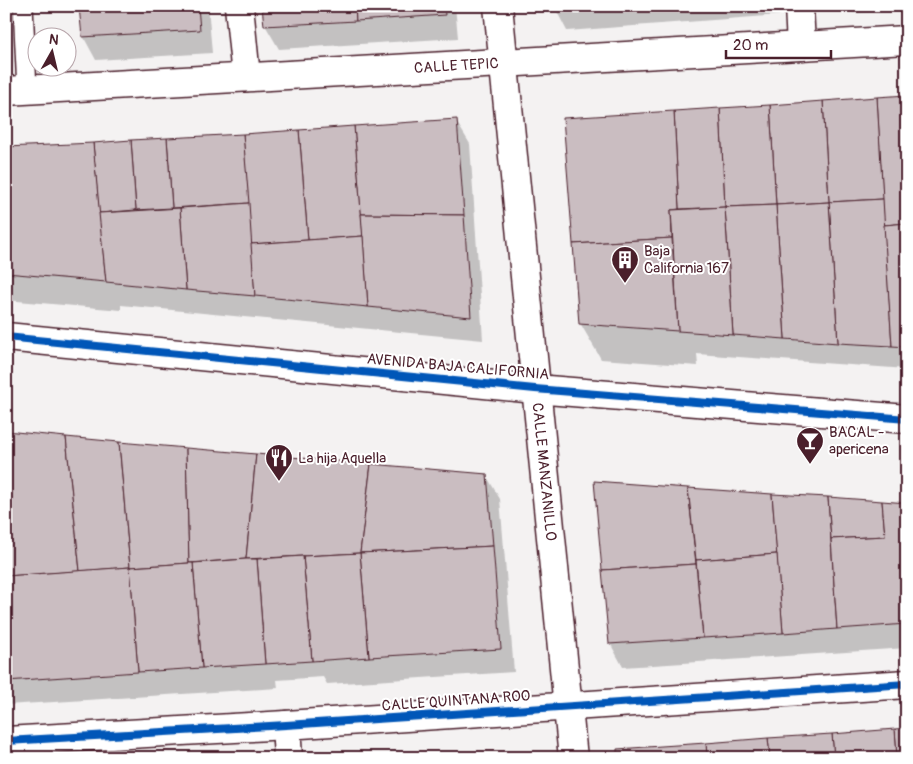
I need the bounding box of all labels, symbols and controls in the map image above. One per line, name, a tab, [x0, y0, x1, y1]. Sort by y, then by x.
north arrow	[28, 28, 78, 78]
scale bar	[726, 28, 830, 60]
text: N	[48, 31, 60, 49]
text: 20 m	[733, 36, 768, 55]
street label: CALLE TEPIC	[413, 54, 499, 77]
place label: Baja California 167	[644, 242, 729, 278]
building icon: Baja California 167	[610, 245, 640, 284]
street label: AVENIDA BAJA CALIFORNIA	[366, 350, 550, 384]
street label: CALLE MANZANILLO	[528, 402, 561, 542]
place label: BACAL - apericena	[829, 423, 889, 459]
bar icon: BACAL - apericena	[795, 426, 825, 465]
restaurant icon: La hija Aquella	[264, 443, 294, 482]
place label: La hija Aquella	[298, 449, 386, 468]
street label: CALLE QUINTANA ROO	[381, 686, 531, 716]

